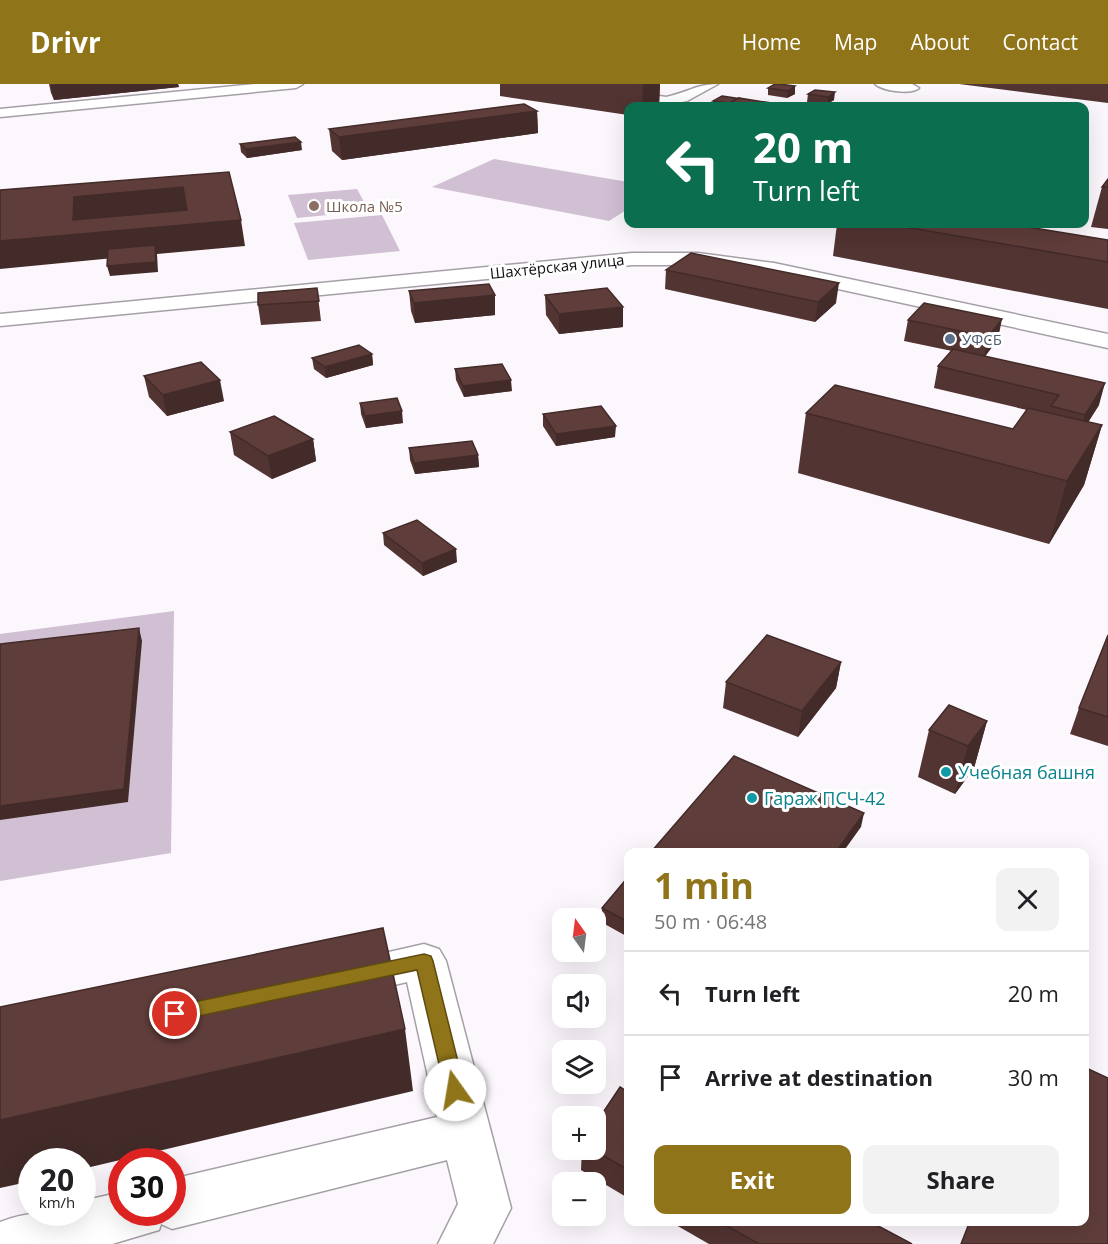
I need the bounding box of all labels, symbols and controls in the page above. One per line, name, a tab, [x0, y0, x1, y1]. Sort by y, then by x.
text: Drivr	[30, 23, 101, 61]
text: Home	[742, 28, 801, 56]
text: Map	[834, 28, 877, 56]
text: About	[910, 28, 970, 56]
text: Contact	[1003, 28, 1078, 56]
text: 20 m	[753, 118, 853, 175]
icon: left	[654, 126, 732, 204]
text: Turn left	[753, 172, 860, 209]
place label: Школа №5	[326, 196, 403, 216]
marker: Школа №5	[307, 199, 321, 213]
street label: Шахтёрская улица	[489, 249, 625, 283]
place label: УФСБ	[962, 329, 1002, 349]
marker: УФСБ	[943, 332, 957, 346]
place label: Учебная башня	[958, 760, 1095, 784]
marker: Учебная башня	[939, 765, 953, 779]
place label: Гараж ПСЧ-42	[764, 786, 886, 810]
marker: Гараж ПСЧ-42	[745, 791, 759, 805]
text: 1 min	[654, 861, 754, 910]
button: close	[996, 868, 1059, 931]
north arrow	[552, 908, 606, 962]
map controls	[552, 908, 606, 1226]
text: 50 m · 06:48	[654, 908, 767, 935]
button: sound	[552, 974, 606, 1028]
icon: left	[654, 977, 687, 1010]
text: Turn left	[705, 978, 800, 1008]
text: 20 m	[1008, 978, 1059, 1008]
pin	[149, 988, 200, 1039]
icon: arrive	[158, 997, 191, 1030]
button: layers	[552, 1040, 606, 1094]
position arrow	[423, 1058, 487, 1122]
icon: arrive	[654, 1061, 687, 1094]
text: Arrive at destination	[705, 1062, 933, 1092]
text: 30 m	[1008, 1062, 1059, 1092]
button: +	[552, 1106, 606, 1160]
button: Exit	[654, 1145, 851, 1214]
button: Share	[863, 1145, 1059, 1214]
speed limit sign: 30	[108, 1148, 186, 1226]
text: 20	[40, 1159, 74, 1200]
button: −	[552, 1172, 606, 1226]
text: km/h	[39, 1192, 75, 1212]

